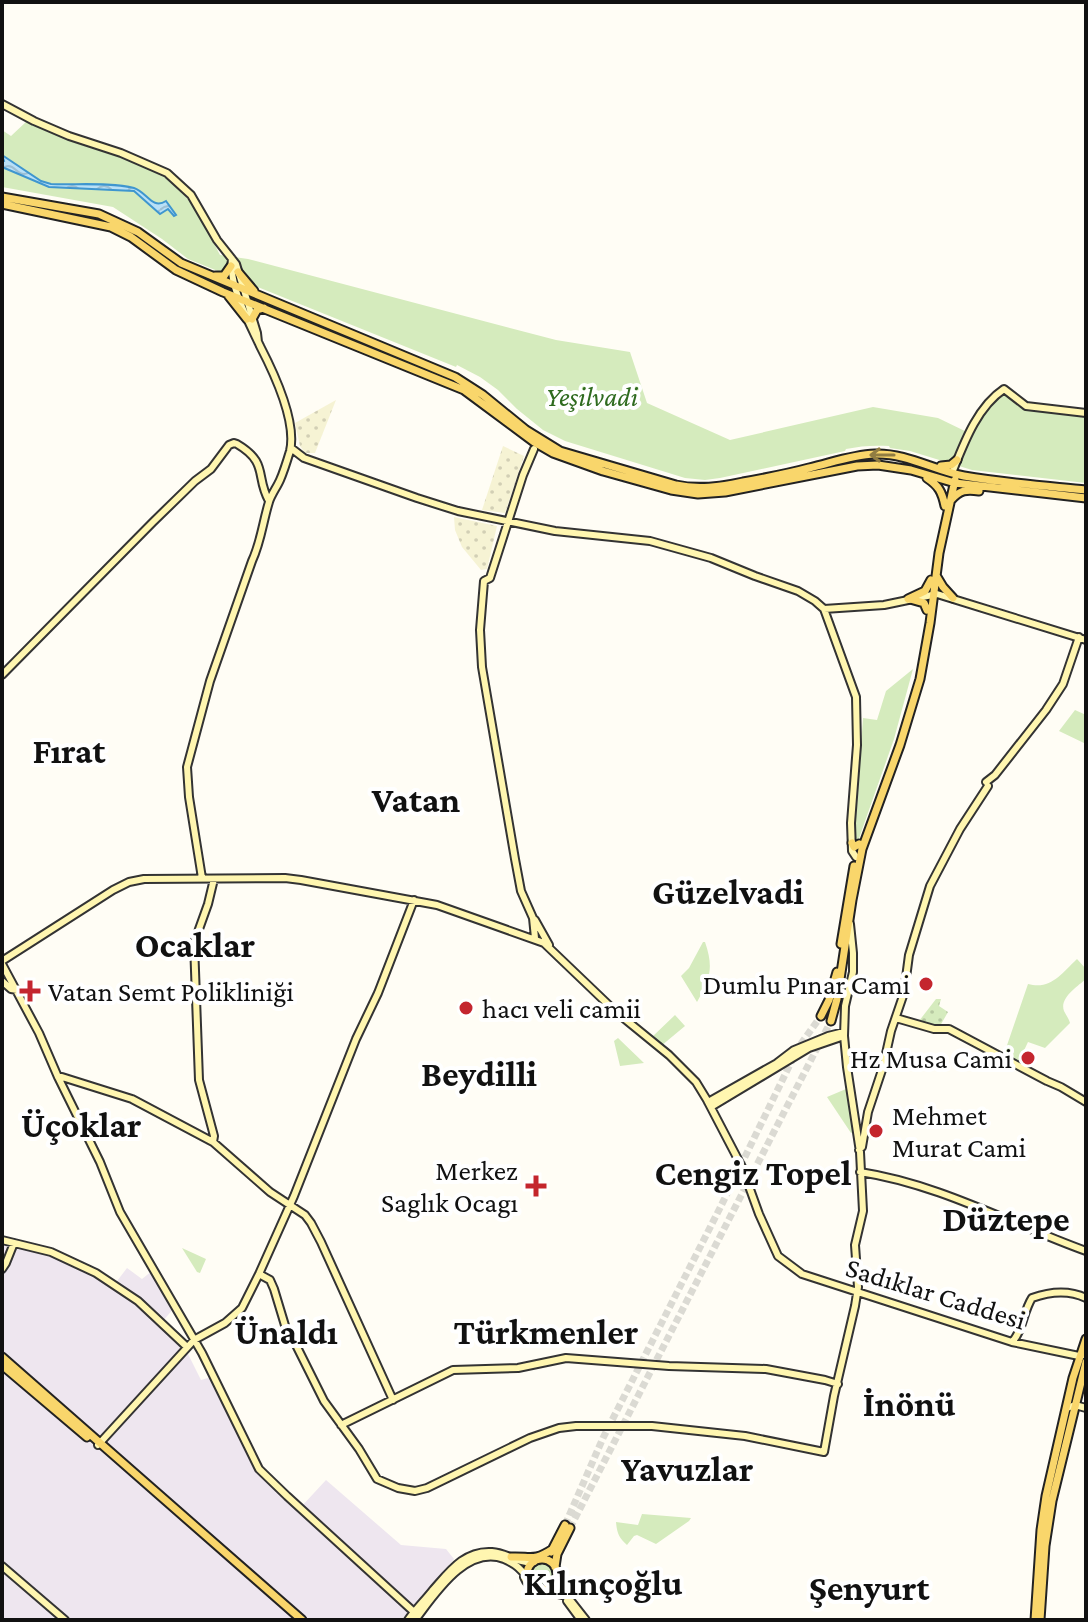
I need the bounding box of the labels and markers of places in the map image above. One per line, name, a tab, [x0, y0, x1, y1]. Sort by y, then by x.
place label: Dumlu Pınar Cami	[703, 969, 910, 1000]
marker: Dumlu Pınar Cami	[917, 975, 935, 993]
place label: Vatan Semt Polikliniği	[48, 976, 294, 1007]
marker: Vatan Semt Polikliniği	[19, 980, 41, 1002]
place label: hacı veli camii	[482, 993, 641, 1024]
marker: hacı veli camii	[457, 999, 475, 1017]
place label: Hz Musa Cami	[850, 1043, 1012, 1074]
marker: Hz Musa Cami	[1019, 1049, 1037, 1067]
place label: Mehmet Murat Cami	[892, 1100, 1026, 1163]
marker: Mehmet Murat Cami	[867, 1122, 885, 1140]
place label: Merkez Saglık Ocagı	[381, 1155, 518, 1218]
marker: Merkez Saglık Ocagı	[525, 1175, 547, 1197]

